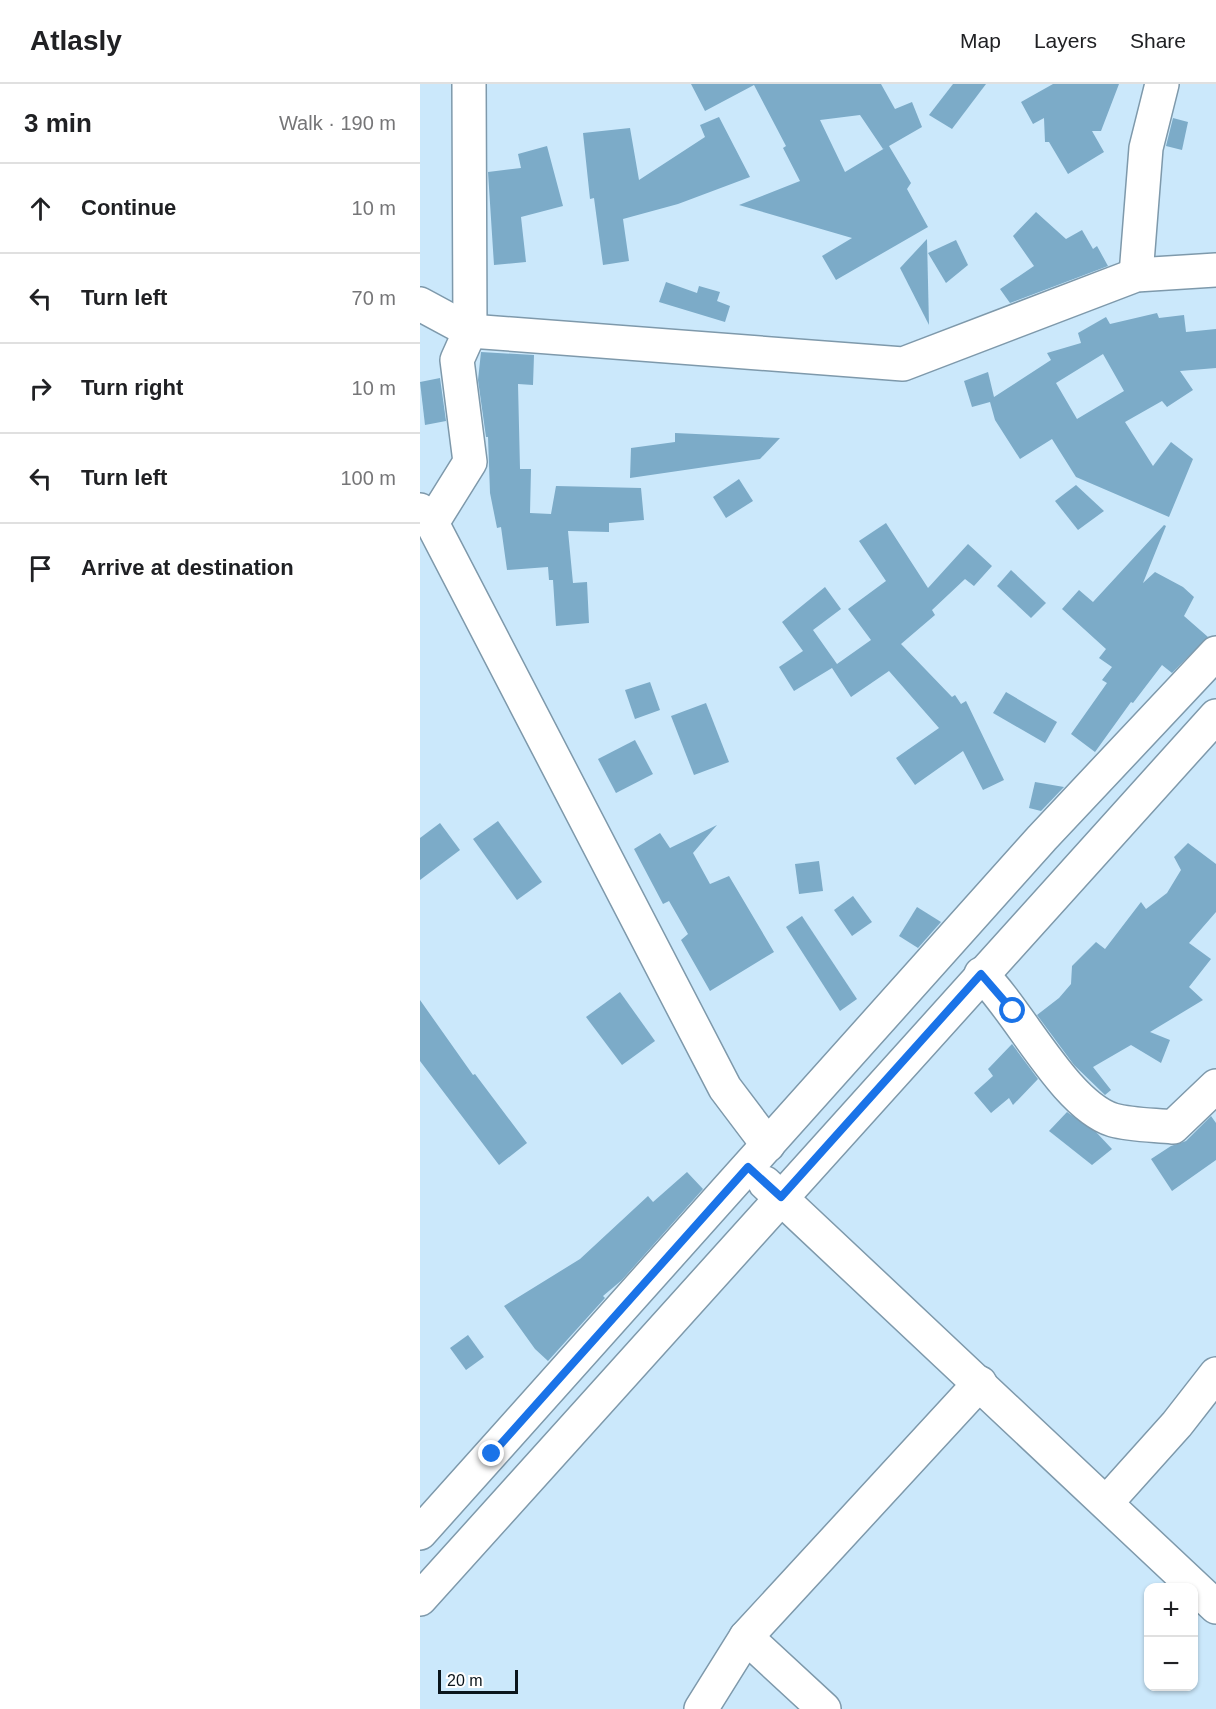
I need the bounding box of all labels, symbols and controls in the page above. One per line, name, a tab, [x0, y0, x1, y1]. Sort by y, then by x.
text: Atlasly	[30, 25, 122, 56]
text: Map	[960, 29, 1001, 52]
text: Layers	[1034, 29, 1097, 52]
text: Share	[1130, 29, 1186, 52]
text: 3 min	[24, 108, 92, 138]
text: Walk · 190 m	[279, 112, 396, 134]
icon: ahead	[24, 192, 57, 225]
text: Continue	[81, 195, 176, 220]
text: 10 m	[352, 197, 396, 219]
icon: left	[24, 282, 57, 315]
text: Turn left	[81, 285, 167, 310]
text: 70 m	[352, 287, 396, 309]
icon: right	[24, 372, 57, 405]
text: Turn right	[81, 375, 183, 400]
text: 10 m	[352, 377, 396, 399]
icon: left	[24, 462, 57, 495]
text: Turn left	[81, 465, 167, 490]
text: 100 m	[340, 467, 396, 489]
icon: arrive	[24, 552, 57, 585]
text: Arrive at destination	[81, 555, 294, 580]
route start	[999, 997, 1025, 1023]
route end	[478, 1440, 504, 1466]
map controls	[1144, 1583, 1198, 1691]
button: +	[1144, 1583, 1198, 1637]
button: −	[1144, 1637, 1198, 1691]
scale bar	[438, 1667, 518, 1694]
text: 20 m	[447, 1672, 483, 1689]

